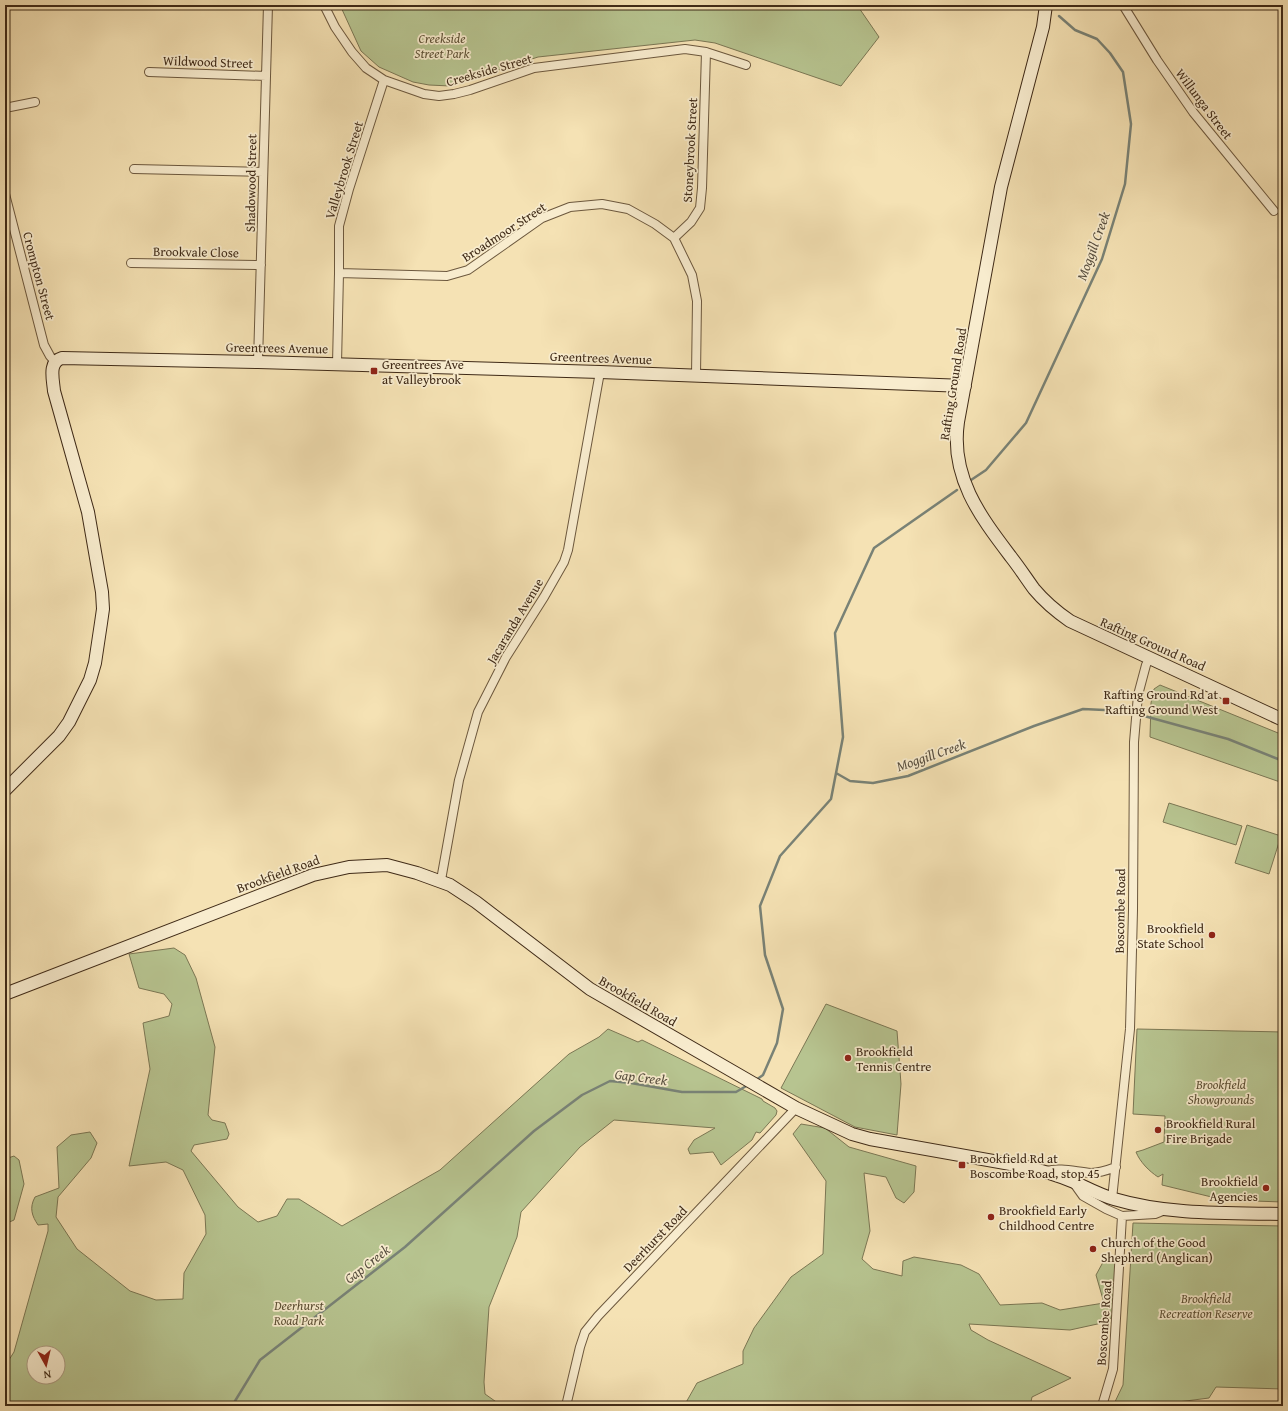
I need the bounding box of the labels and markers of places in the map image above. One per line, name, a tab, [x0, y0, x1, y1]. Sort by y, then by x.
place label: Greentrees Ave at Valleybrook	[382, 355, 464, 389]
marker: Greentrees Ave at Valleybrook	[369, 366, 379, 376]
place label: Rafting Ground Rd at Rafting Ground West	[1104, 685, 1218, 719]
marker: Rafting Ground Rd at Rafting Ground West	[1221, 696, 1231, 706]
place label: Brookfield State School	[1137, 919, 1204, 953]
marker: Brookfield State School	[1207, 930, 1217, 940]
place label: Brookfield Tennis Centre	[856, 1042, 931, 1076]
marker: Brookfield Tennis Centre	[843, 1053, 853, 1063]
place label: Brookfield Rural Fire Brigade	[1166, 1114, 1256, 1148]
marker: Brookfield Rural Fire Brigade	[1153, 1125, 1163, 1135]
place label: Brookfield Rd at Boscombe Road, stop 45	[970, 1149, 1100, 1183]
marker: Brookfield Rd at Boscombe Road, stop 45	[957, 1160, 967, 1170]
place label: Brookfield Agencies	[1201, 1172, 1258, 1206]
marker: Brookfield Agencies	[1261, 1183, 1271, 1193]
place label: Brookfield Early Childhood Centre	[999, 1201, 1094, 1235]
marker: Brookfield Early Childhood Centre	[986, 1212, 996, 1222]
place label: Church of the Good Shepherd (Anglican)	[1101, 1233, 1213, 1267]
marker: Church of the Good Shepherd (Anglican)	[1088, 1244, 1098, 1254]

